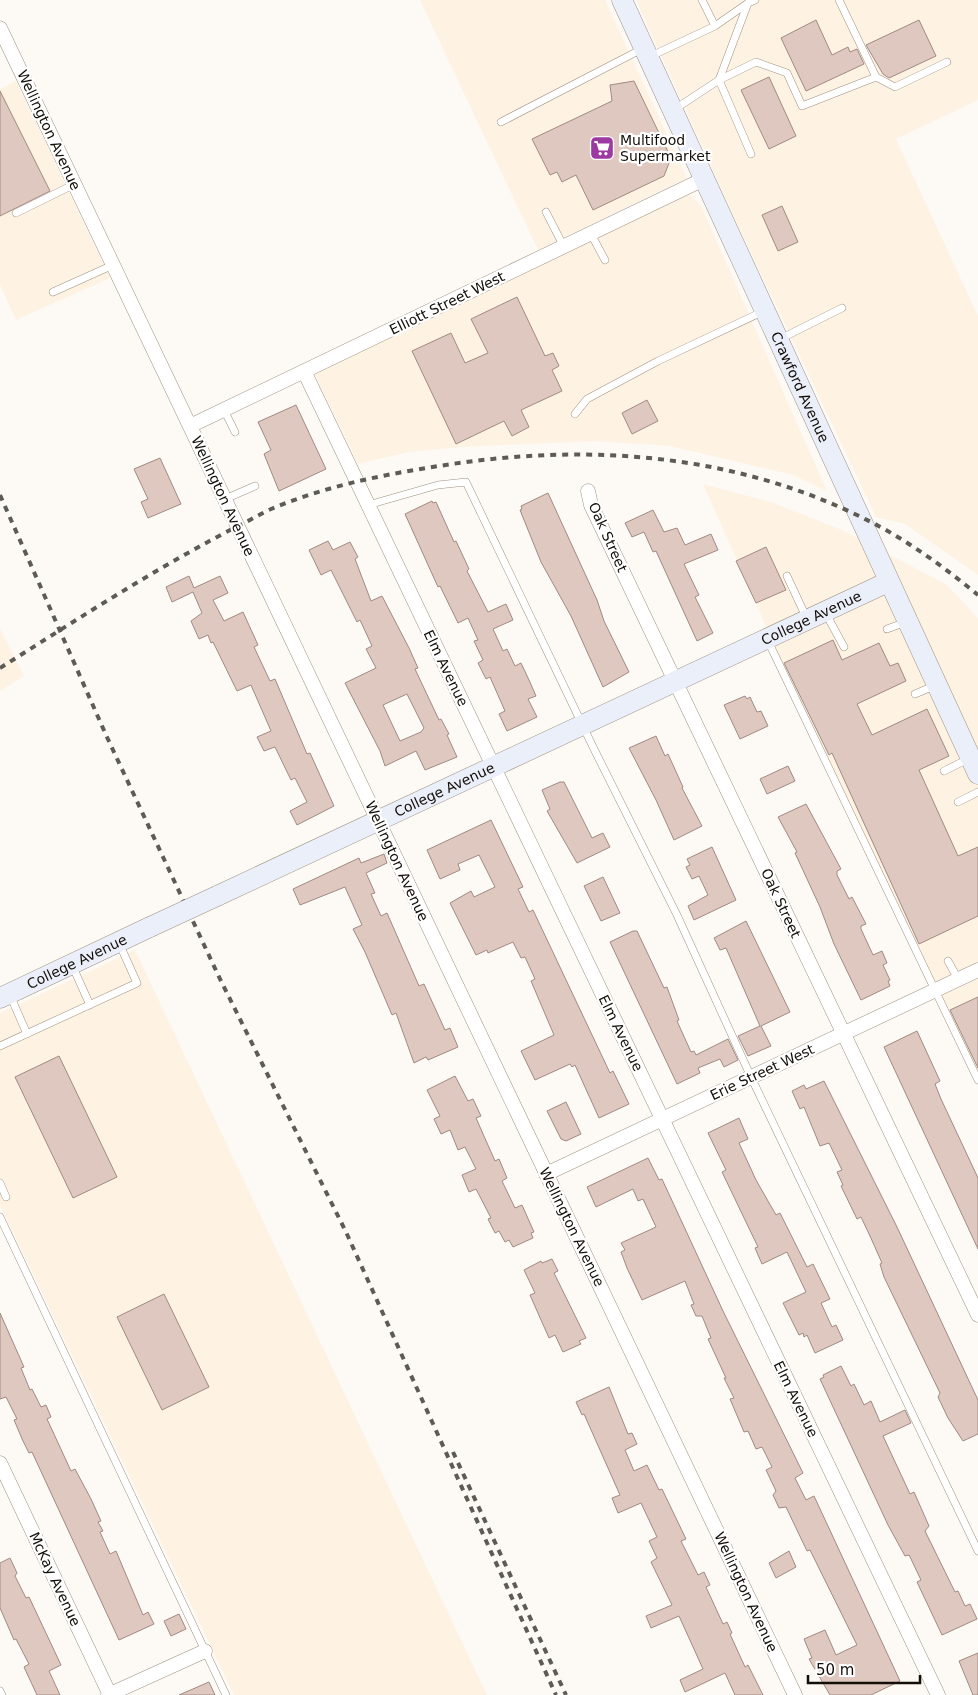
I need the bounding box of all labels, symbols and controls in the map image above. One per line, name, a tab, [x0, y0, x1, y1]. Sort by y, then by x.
street label: Wellington Avenue	[14, 67, 84, 193]
place label: Multifood Supermarket	[620, 132, 711, 164]
supermarket icon: Multifood Supermarket	[589, 135, 615, 161]
street label: Elliott Street West	[387, 268, 508, 338]
street label: Crawford Avenue	[768, 329, 832, 445]
street label: Wellington Avenue	[188, 433, 258, 559]
street label: Oak Street	[585, 500, 631, 575]
street label: College Avenue	[759, 588, 864, 648]
street label: Elm Avenue	[421, 627, 471, 709]
street label: College Avenue	[392, 759, 497, 820]
street label: Wellington Avenue	[362, 798, 432, 924]
street label: Oak Street	[758, 866, 804, 941]
street label: College Avenue	[24, 931, 129, 992]
street label: Elm Avenue	[596, 992, 646, 1074]
street label: Erie Street West	[707, 1041, 817, 1103]
street label: Wellington Avenue	[536, 1165, 608, 1289]
street label: Elm Avenue	[771, 1358, 821, 1440]
street label: McKay Avenue	[26, 1529, 84, 1629]
street label: Wellington Avenue	[711, 1529, 781, 1655]
scale bar	[808, 1652, 920, 1684]
text: 50 m	[816, 1661, 854, 1679]

